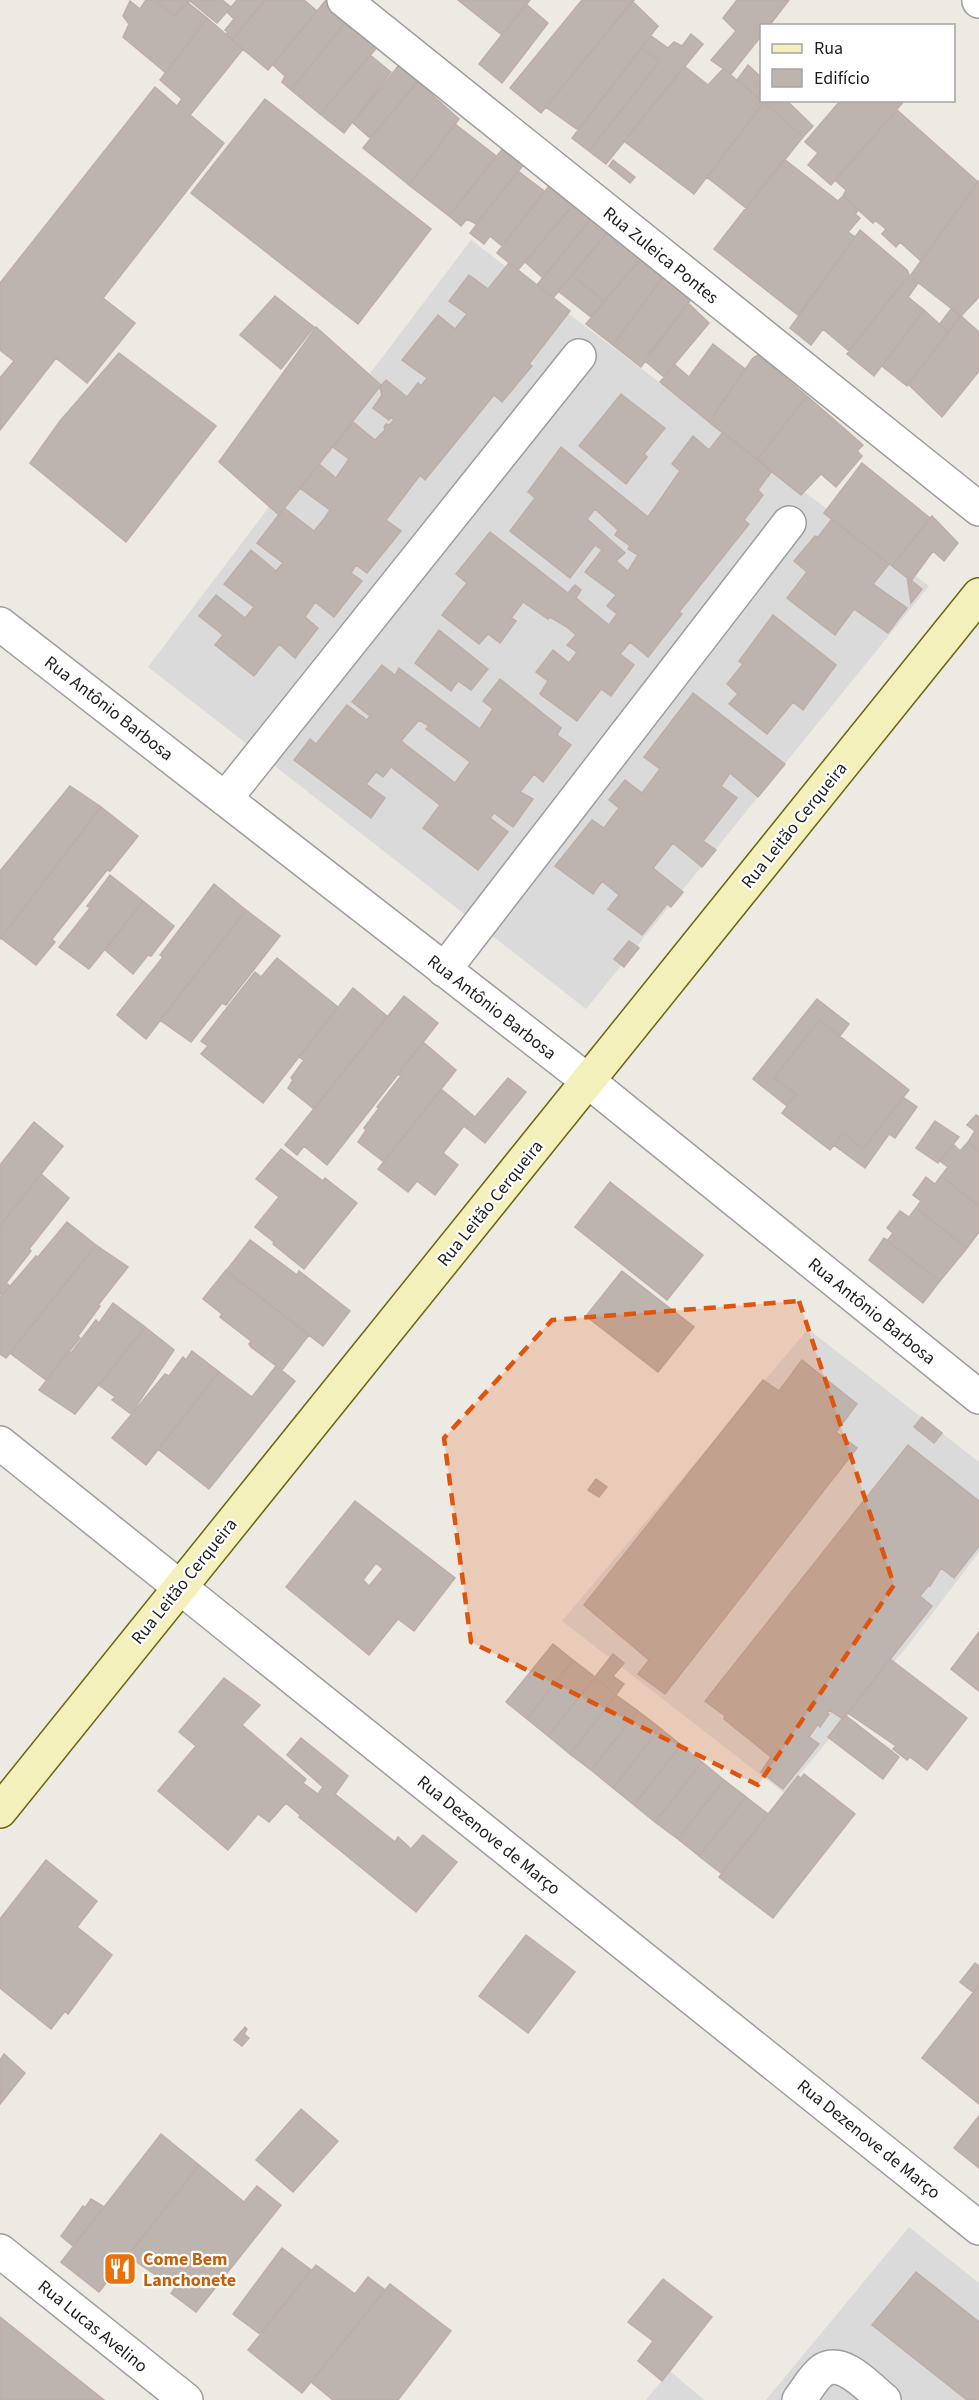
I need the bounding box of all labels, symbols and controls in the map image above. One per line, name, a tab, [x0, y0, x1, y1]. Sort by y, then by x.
legend	[760, 24, 955, 102]
text: Rua	[814, 36, 843, 61]
text: Edifício	[814, 66, 870, 91]
street label: Rua Zuleica Pontes	[598, 201, 724, 310]
street label: Rua Antônio Barbosa	[39, 650, 179, 767]
street label: Rua Leitão Cerqueira	[736, 757, 853, 894]
street label: Rua Antônio Barbosa	[422, 949, 562, 1066]
street label: Rua Leitão Cerqueira	[432, 1135, 549, 1272]
street label: Rua Antônio Barbosa	[803, 1252, 941, 1371]
street label: Rua Leitão Cerqueira	[126, 1513, 243, 1650]
street label: Rua Dezenove de Março	[412, 1770, 566, 1901]
street label: Rua Dezenove de Março	[792, 2074, 946, 2205]
place label: Come Bem Lanchonete	[143, 2247, 236, 2293]
restaurant icon: Come Bem Lanchonete	[102, 2251, 138, 2287]
street label: Rua Lucas Avelino	[32, 2274, 153, 2379]

